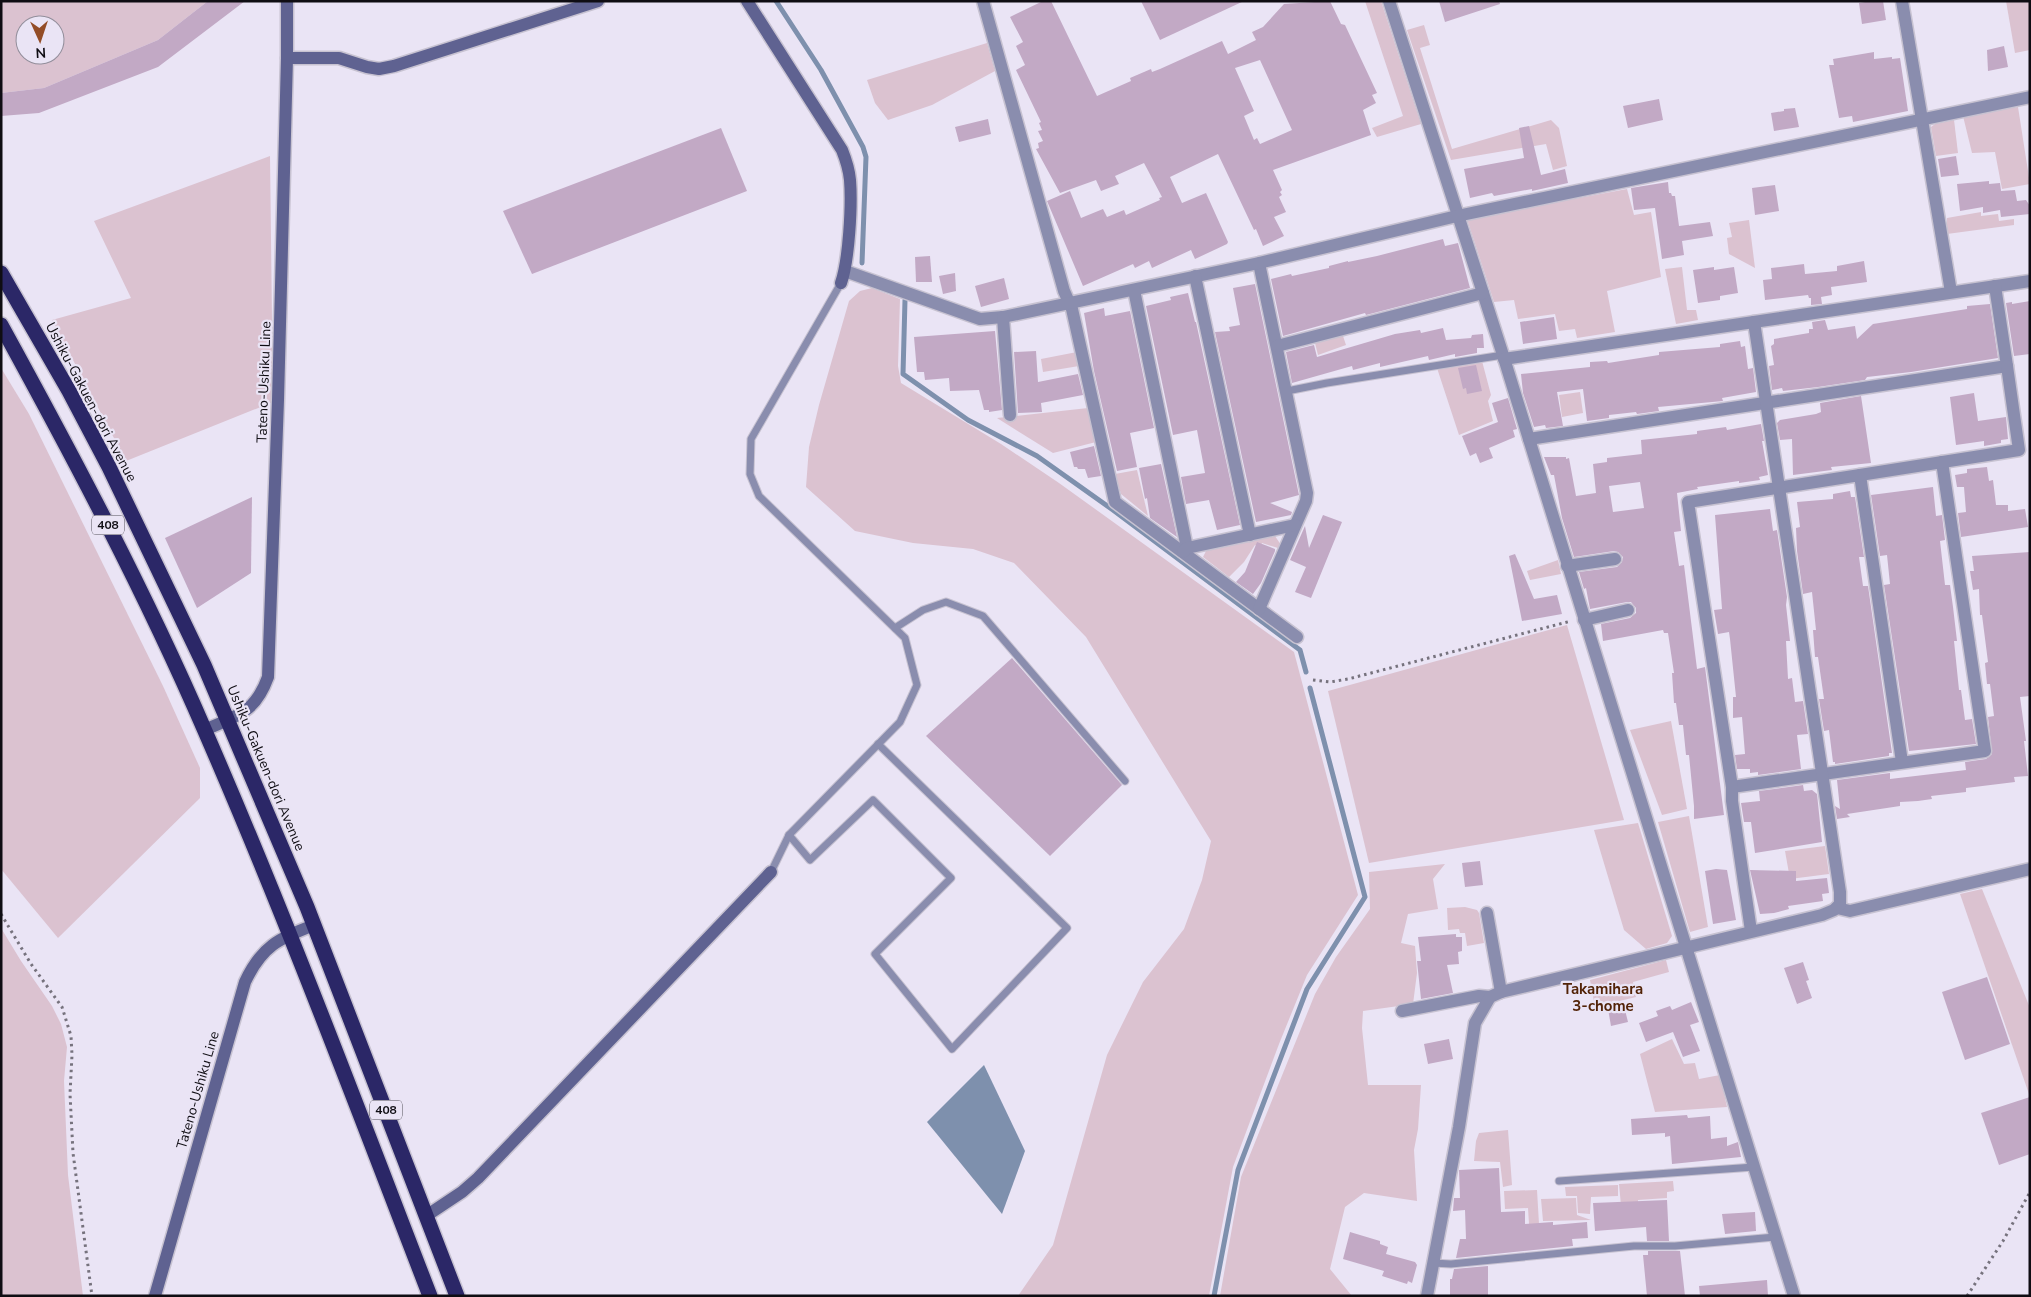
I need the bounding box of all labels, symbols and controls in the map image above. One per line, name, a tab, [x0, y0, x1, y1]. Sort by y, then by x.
north arrow	[15, 15, 65, 65]
text: N	[35, 43, 46, 62]
street label: Ushiku-Gakuen-dori Avenue	[41, 319, 141, 485]
street label: Tateno-Ushiku Line	[252, 321, 276, 443]
road number: 408	[92, 516, 124, 534]
street label: Ushiku-Gakuen-dori Avenue	[222, 682, 310, 854]
district label: Takamihara 3-chome	[1563, 979, 1643, 1016]
street label: Tateno-Ushiku Line	[172, 1029, 224, 1151]
road number: 408	[370, 1100, 402, 1120]

